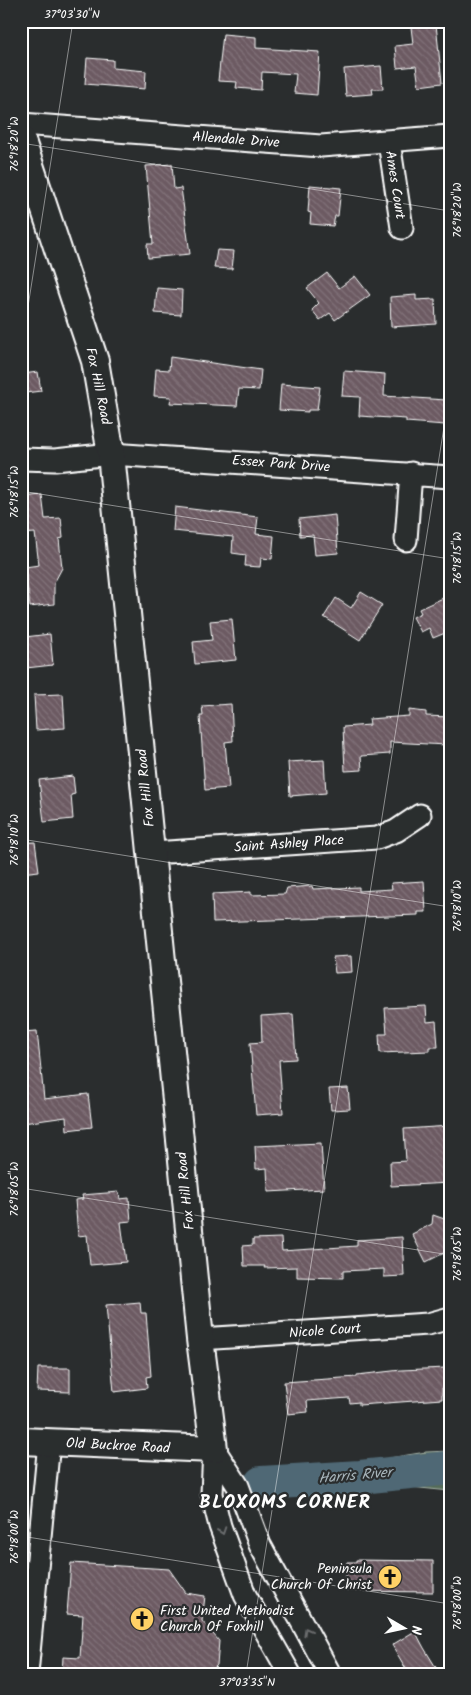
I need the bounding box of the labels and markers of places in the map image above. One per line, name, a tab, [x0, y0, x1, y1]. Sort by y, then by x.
place label: Peninsula Church Of Christ	[271, 1558, 373, 1596]
church icon: Peninsula Church Of Christ	[377, 1564, 403, 1590]
place label: First United Methodist Church Of Foxhill	[160, 1600, 295, 1638]
church icon: First United Methodist Church Of Foxhill	[129, 1606, 155, 1632]

